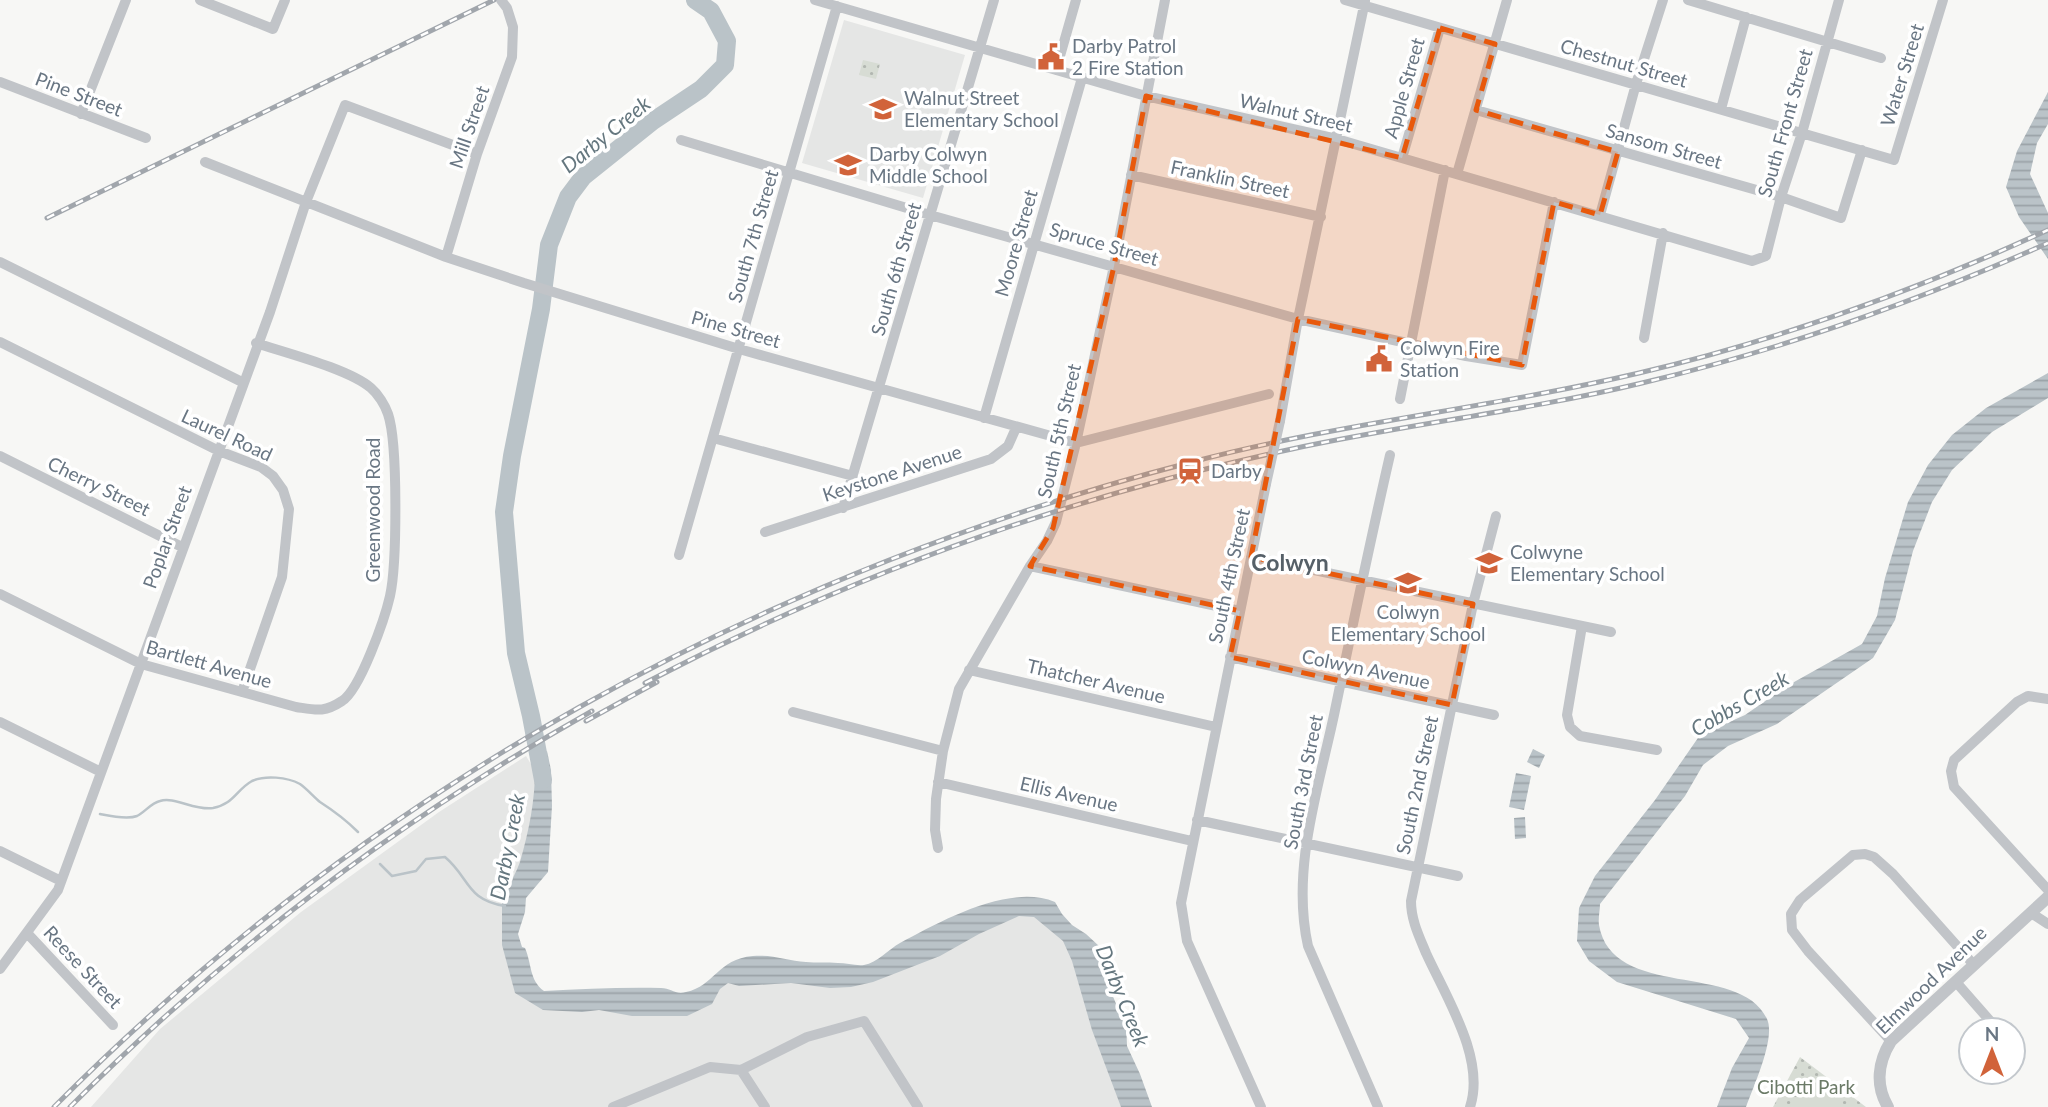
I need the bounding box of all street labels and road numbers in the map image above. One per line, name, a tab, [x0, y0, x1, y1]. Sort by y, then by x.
street label: Water Street	[1875, 21, 1928, 129]
street label: Chestnut Street	[1558, 33, 1691, 92]
street label: Apple Street	[1378, 35, 1429, 141]
street label: South Front Street	[1752, 46, 1817, 200]
street label: Pine Street	[32, 66, 126, 121]
street label: Mill Street	[444, 82, 493, 171]
street label: Walnut Street	[1237, 88, 1355, 137]
street label: Sansom Street	[1603, 118, 1725, 173]
street label: Franklin Street	[1169, 155, 1292, 202]
street label: South 7th Street	[723, 167, 783, 305]
street label: Moore Street	[989, 186, 1042, 299]
street label: South 6th Street	[866, 200, 926, 338]
street label: Spruce Street	[1047, 217, 1161, 270]
street label: Pine Street	[689, 305, 783, 352]
street label: South 5th Street	[1032, 361, 1085, 500]
street label: Laurel Road	[178, 403, 276, 466]
street label: Greenwood Road	[361, 438, 384, 582]
street label: Keystone Avenue	[819, 439, 964, 506]
street label: Cherry Street	[44, 451, 154, 520]
street label: Poplar Street	[137, 482, 196, 591]
street label: South 4th Street	[1203, 506, 1254, 645]
street label: Bartlett Avenue	[144, 635, 275, 692]
street label: Colwyn Avenue	[1300, 644, 1432, 693]
street label: Thatcher Avenue	[1025, 653, 1167, 708]
street label: South 3rd Street	[1278, 712, 1327, 851]
street label: South 2nd Street	[1391, 713, 1442, 856]
street label: Ellis Avenue	[1018, 771, 1120, 816]
street label: Reese Street	[39, 921, 128, 1013]
street label: Elmwood Avenue	[1870, 921, 1991, 1038]

